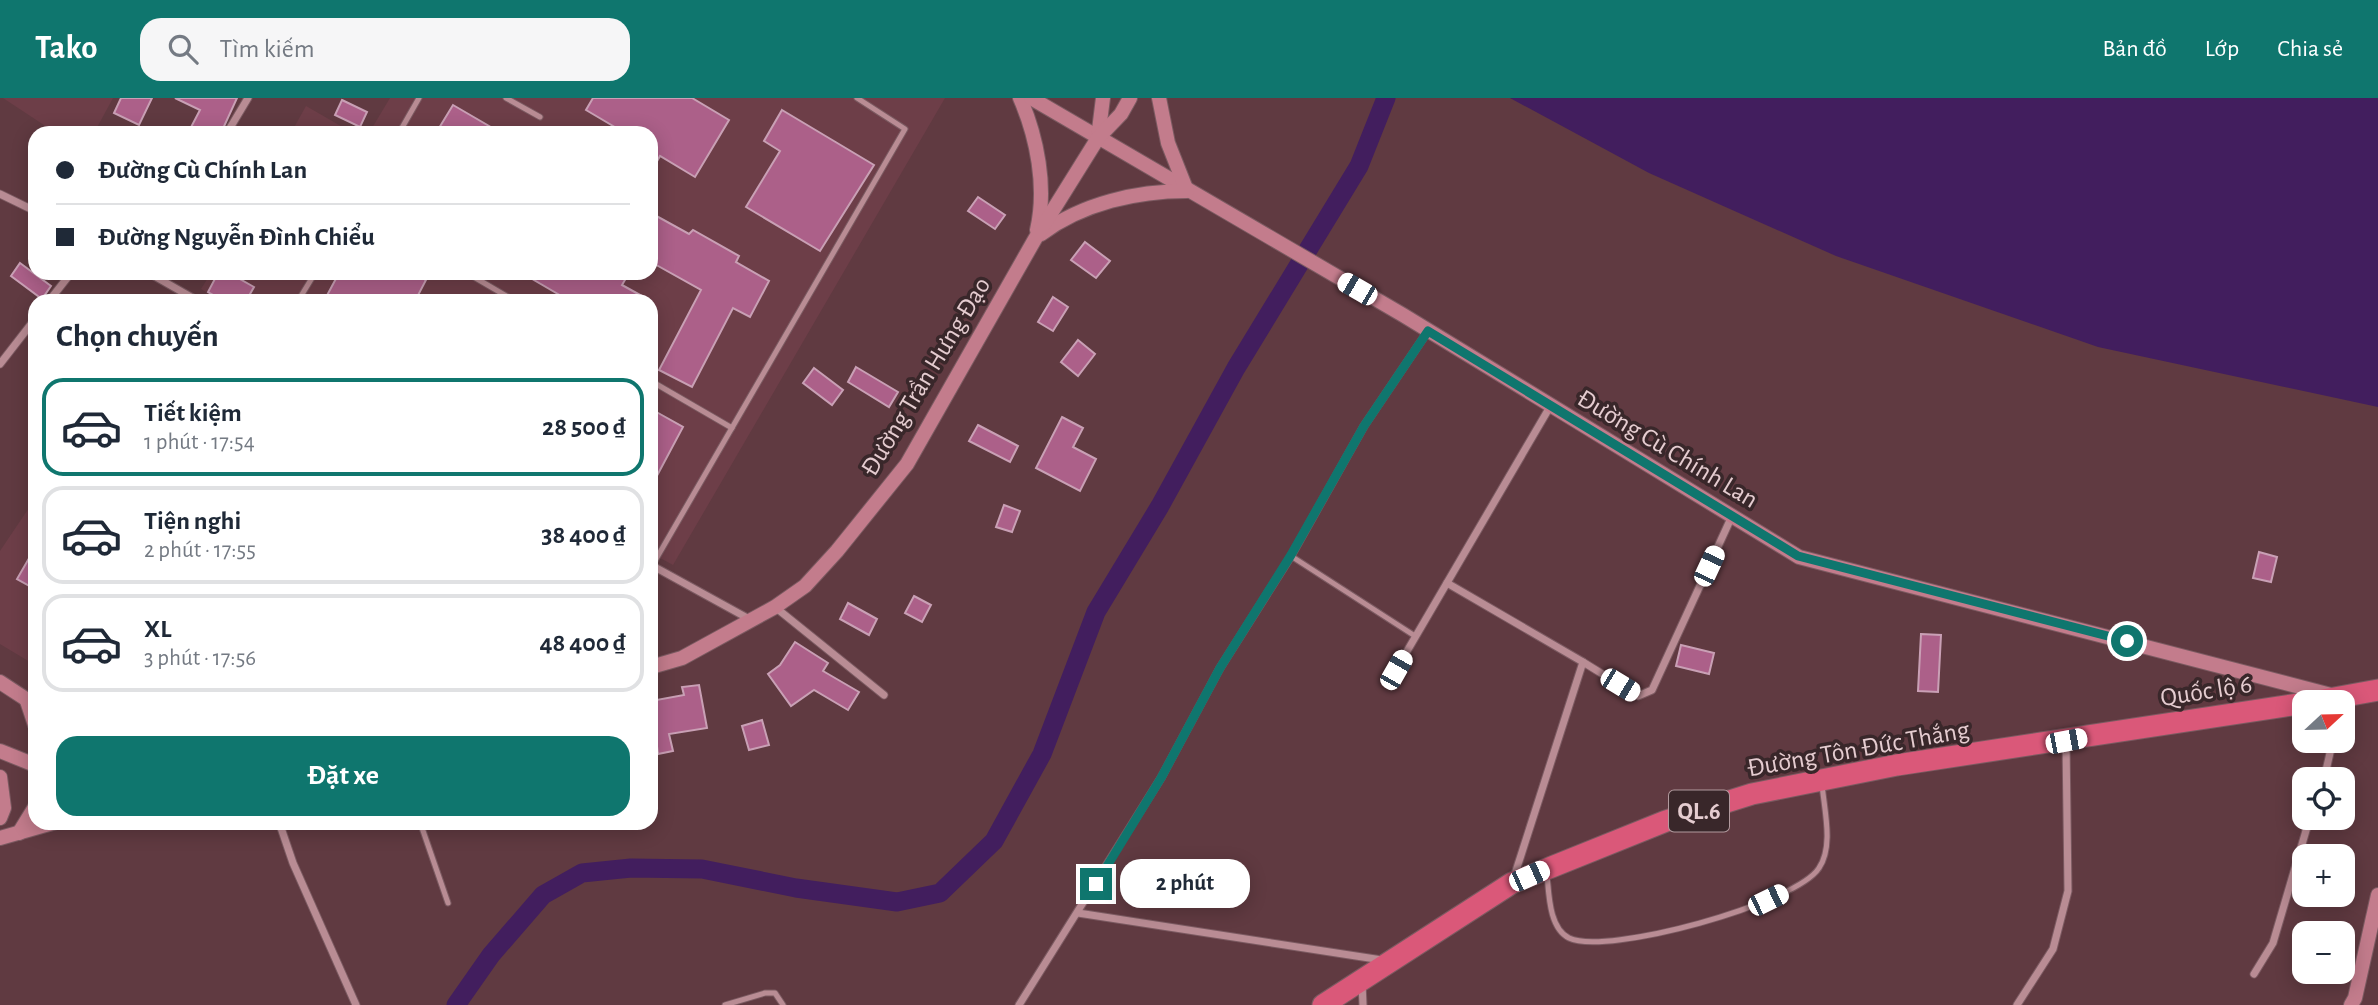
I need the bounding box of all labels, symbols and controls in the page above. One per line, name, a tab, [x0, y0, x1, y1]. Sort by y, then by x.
search box	[140, 18, 630, 81]
icon: search	[164, 30, 202, 68]
text: Tako	[35, 32, 98, 65]
text: Tìm kiếm	[220, 36, 315, 62]
text: Bản đồ	[2102, 37, 2167, 61]
text: Lớp	[2205, 37, 2239, 61]
text: Chia sẻ	[2277, 37, 2343, 61]
text: Đường Cù Chính Lan	[98, 157, 307, 183]
text: Đường Nguyễn Đình Chiểu	[98, 224, 375, 250]
car	[1334, 269, 1381, 309]
street label: Đường Trần Hưng Đạo	[856, 273, 995, 480]
text: Chọn chuyến	[56, 320, 219, 352]
street label: Đường Cù Chính Lan	[1573, 385, 1762, 513]
icon: car	[60, 396, 123, 459]
text: Tiết kiệm	[144, 400, 242, 426]
text: 28 500 ₫	[542, 414, 626, 440]
text: 1 phút · 17:54	[144, 431, 255, 454]
icon: car	[60, 504, 123, 567]
text: Tiện nghi	[144, 508, 241, 534]
text: 38 400 ₫	[541, 522, 626, 548]
text: 2 phút · 17:55	[144, 539, 256, 562]
car	[1691, 543, 1728, 589]
icon: car	[60, 612, 123, 675]
text: XL	[144, 616, 171, 642]
route start	[2111, 625, 2143, 657]
text: 48 400 ₫	[539, 630, 626, 656]
text: 3 phút · 17:56	[144, 647, 256, 670]
car	[1377, 647, 1416, 693]
car	[1597, 665, 1644, 705]
street label: Quốc lộ 6	[2158, 671, 2254, 711]
north arrow	[2292, 690, 2356, 752]
map controls	[2292, 690, 2355, 984]
street label: Đường Tôn Đức Thắng	[1745, 717, 1972, 781]
car	[2044, 727, 2089, 755]
button: Đặt xe	[56, 736, 630, 816]
button: locate	[2292, 767, 2355, 830]
road number: QL.6	[1669, 790, 1729, 832]
button: +	[2292, 844, 2355, 907]
car	[1506, 858, 1553, 894]
callout: 2 phút	[1120, 860, 1250, 908]
route end	[1080, 868, 1112, 900]
text: 2 phút	[1156, 872, 1214, 895]
car	[1745, 881, 1792, 919]
button: −	[2292, 921, 2355, 984]

